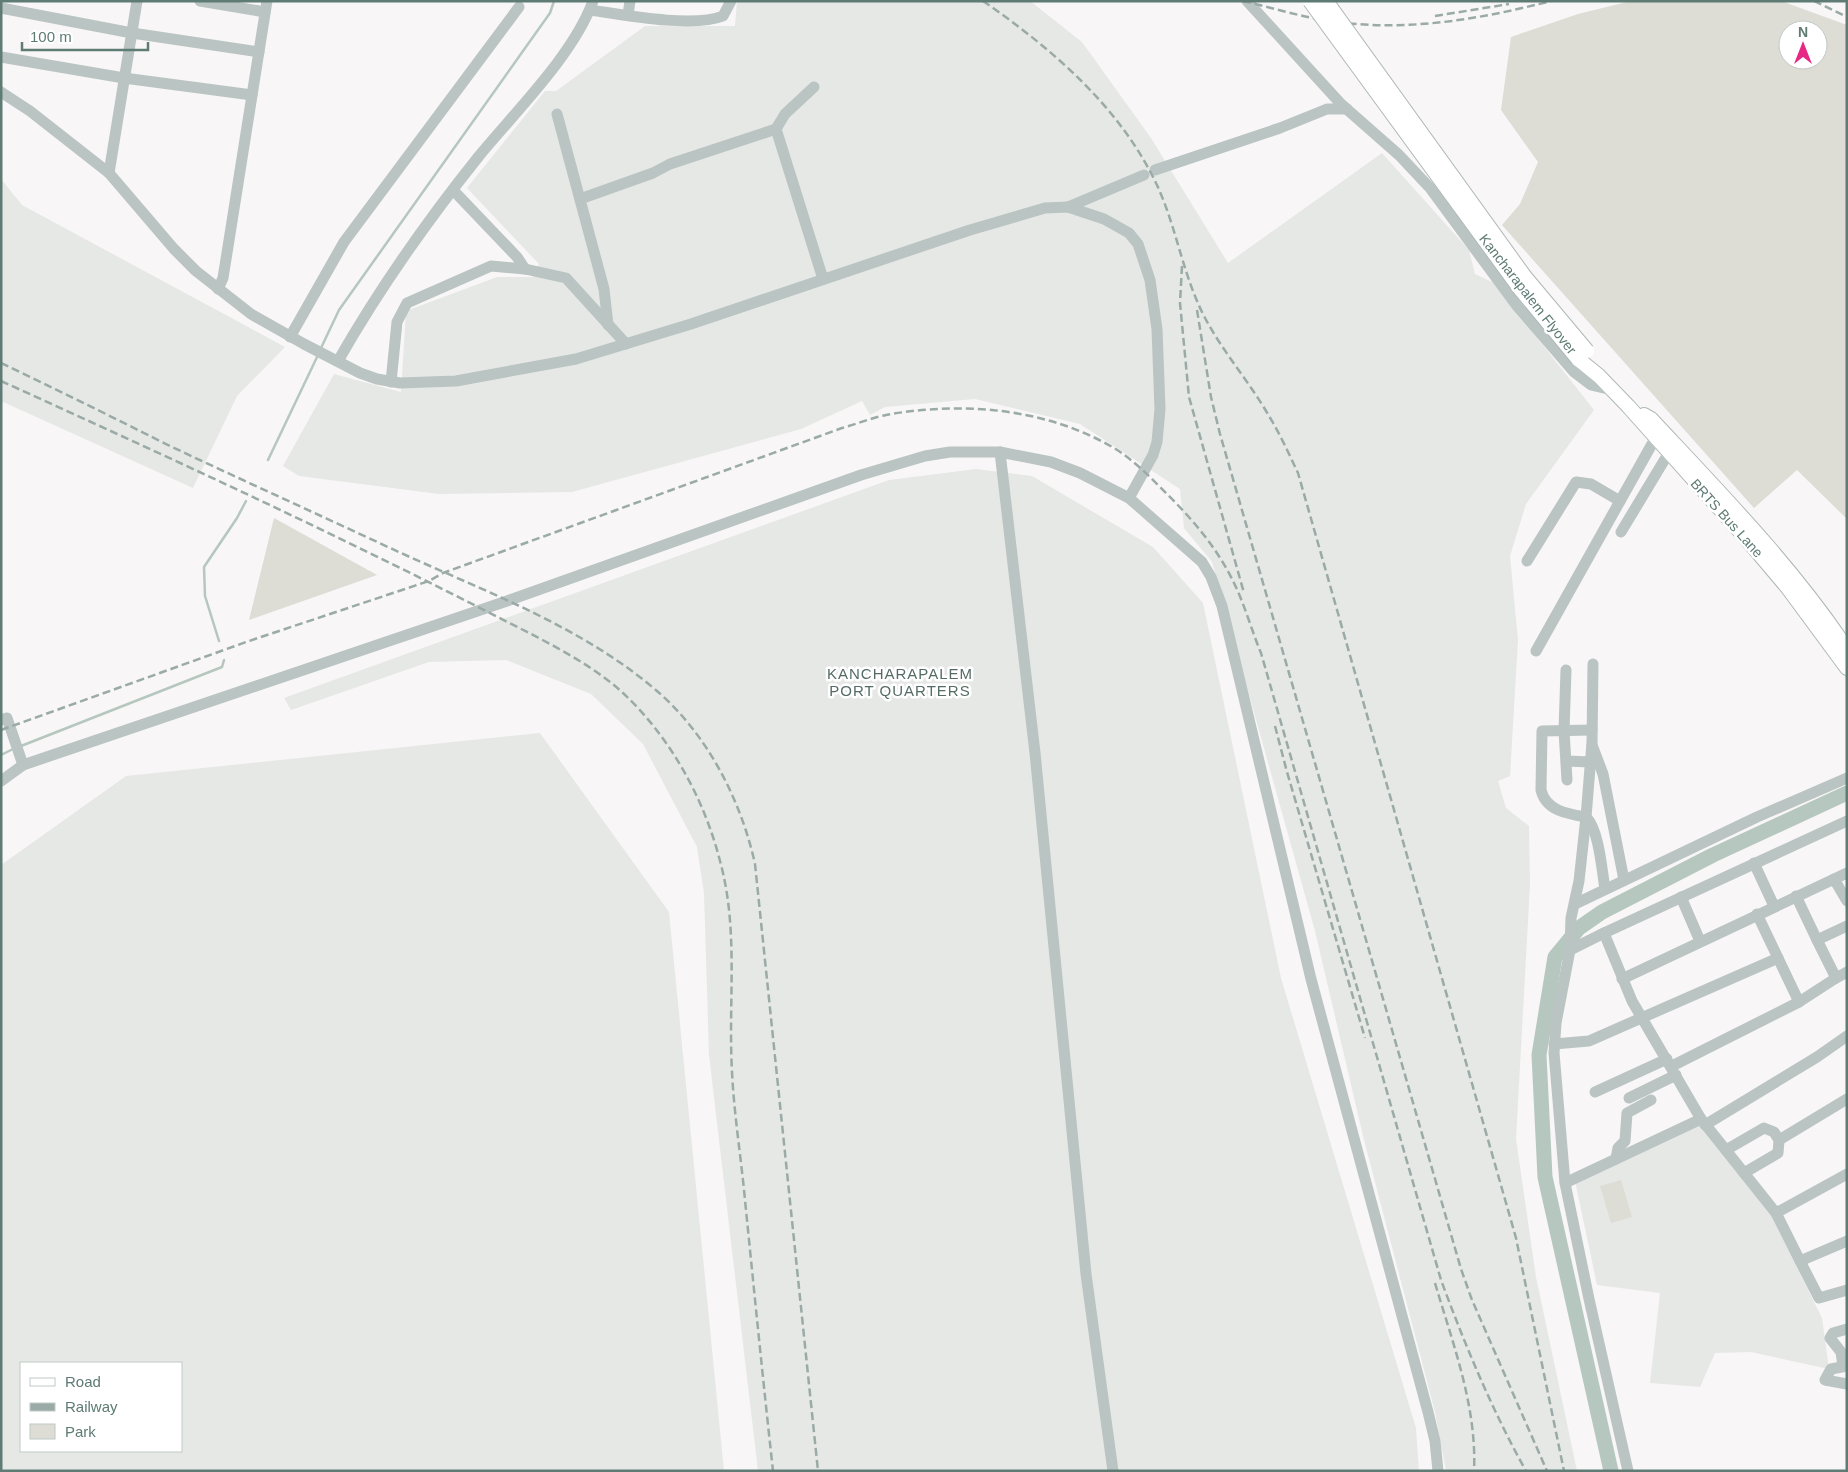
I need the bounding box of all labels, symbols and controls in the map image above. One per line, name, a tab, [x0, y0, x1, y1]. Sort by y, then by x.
scale bar	[22, 20, 149, 52]
north arrow	[1778, 20, 1828, 70]
text: N	[1798, 24, 1808, 40]
text: 100 m	[30, 28, 72, 45]
street label: Kancharapalem Flyover	[1476, 231, 1580, 357]
street label: BRTS Bus Lane	[1688, 475, 1767, 561]
district label: KANCHARAPALEM PORT QUARTERS	[827, 665, 973, 699]
legend	[20, 1362, 182, 1452]
text: Road	[65, 1373, 101, 1390]
text: Railway	[65, 1398, 118, 1415]
text: Park	[65, 1423, 96, 1440]

